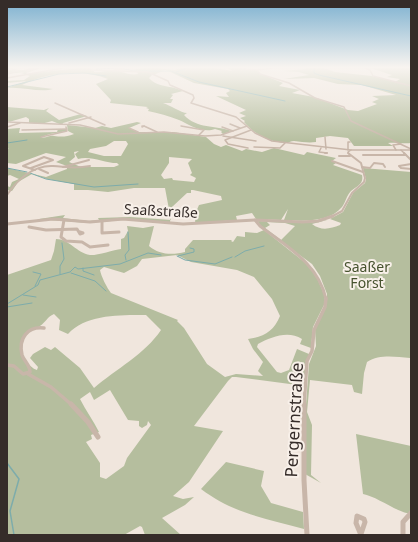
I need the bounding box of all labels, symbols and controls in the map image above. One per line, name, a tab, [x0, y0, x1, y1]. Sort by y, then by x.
street label: Saaßstraße	[124, 199, 199, 222]
park label: Saaßer Forst	[344, 257, 390, 292]
street label: Pergernstraße	[279, 362, 308, 478]

